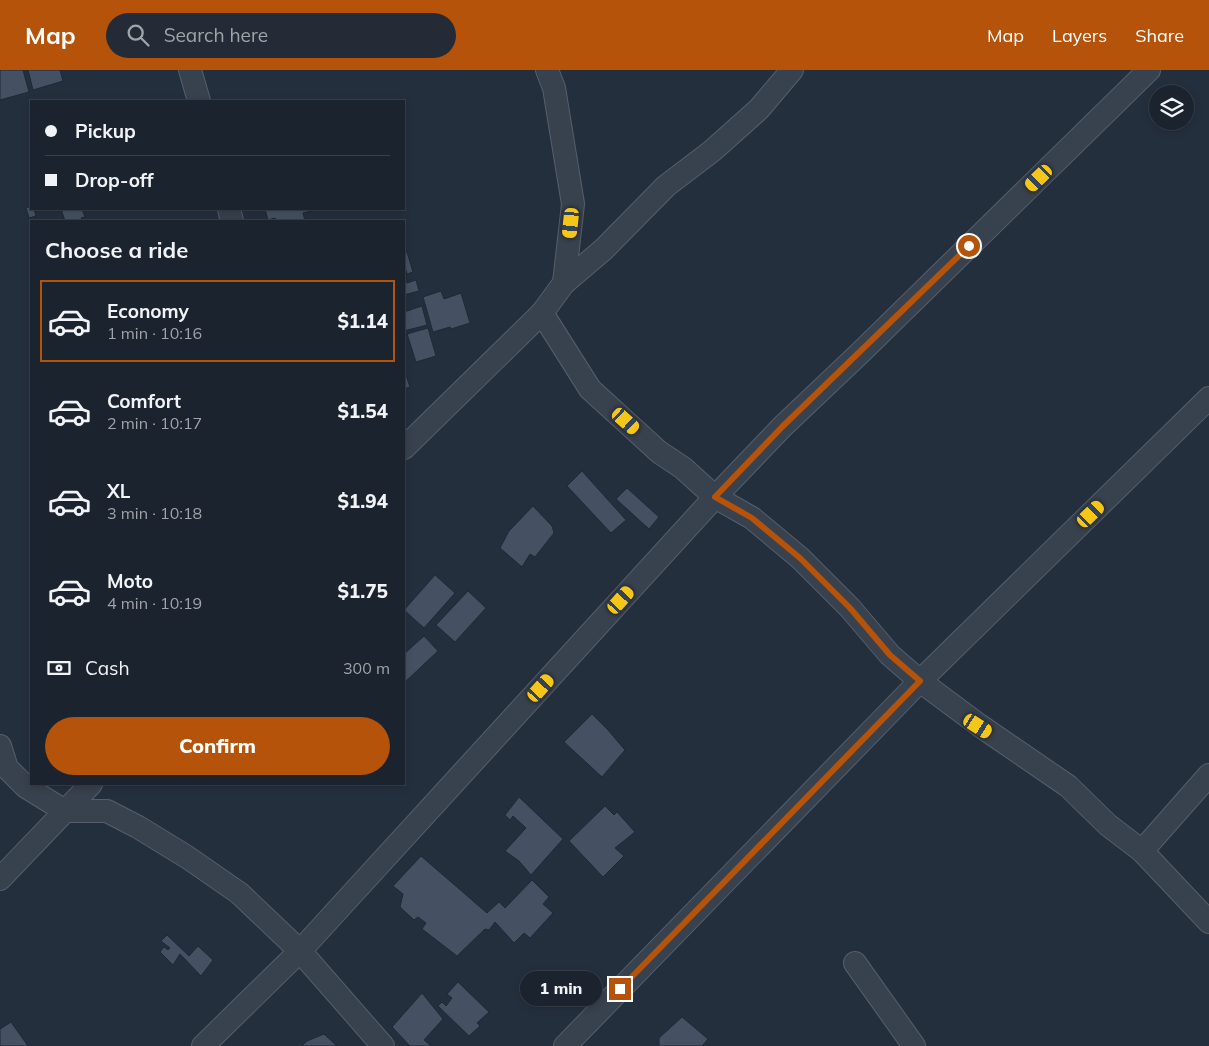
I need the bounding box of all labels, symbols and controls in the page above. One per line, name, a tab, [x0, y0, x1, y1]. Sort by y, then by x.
search box	[106, 13, 456, 58]
text: Map	[25, 20, 76, 50]
icon: search	[124, 21, 152, 49]
text: Search here	[164, 23, 268, 47]
text: Map	[987, 24, 1024, 47]
text: Layers	[1052, 24, 1107, 47]
text: Share	[1135, 24, 1184, 47]
map controls	[1149, 85, 1194, 130]
button: layers	[1149, 85, 1194, 130]
text: Pickup	[75, 119, 136, 143]
car	[1022, 162, 1055, 194]
text: Drop-off	[75, 168, 153, 192]
car	[561, 207, 580, 239]
route start	[958, 235, 980, 257]
text: Choose a ride	[45, 236, 188, 264]
icon: car	[47, 299, 92, 344]
text: Economy	[107, 299, 189, 323]
text: $1.14	[337, 309, 388, 333]
text: 1 min · 10:16	[107, 323, 202, 343]
icon: car	[47, 389, 92, 434]
text: Comfort	[107, 389, 181, 413]
text: $1.54	[337, 399, 388, 423]
car	[609, 405, 642, 437]
text: 2 min · 10:17	[107, 413, 202, 433]
icon: car	[47, 479, 92, 524]
text: XL	[107, 479, 130, 503]
text: $1.94	[337, 489, 388, 513]
car	[1075, 498, 1107, 530]
text: 3 min · 10:18	[107, 503, 202, 523]
icon: car	[47, 569, 92, 614]
text: Moto	[107, 569, 153, 593]
text: $1.75	[337, 579, 388, 603]
car	[605, 584, 636, 616]
text: 4 min · 10:19	[107, 593, 202, 613]
icon: cash	[45, 654, 73, 682]
text: Cash	[85, 656, 130, 680]
text: 300 m	[343, 658, 390, 678]
car	[525, 672, 556, 704]
car	[961, 712, 994, 740]
button: Confirm	[45, 717, 390, 775]
callout: 1 min	[520, 972, 602, 1006]
text: 1 min	[540, 978, 582, 998]
route end	[609, 978, 631, 1000]

